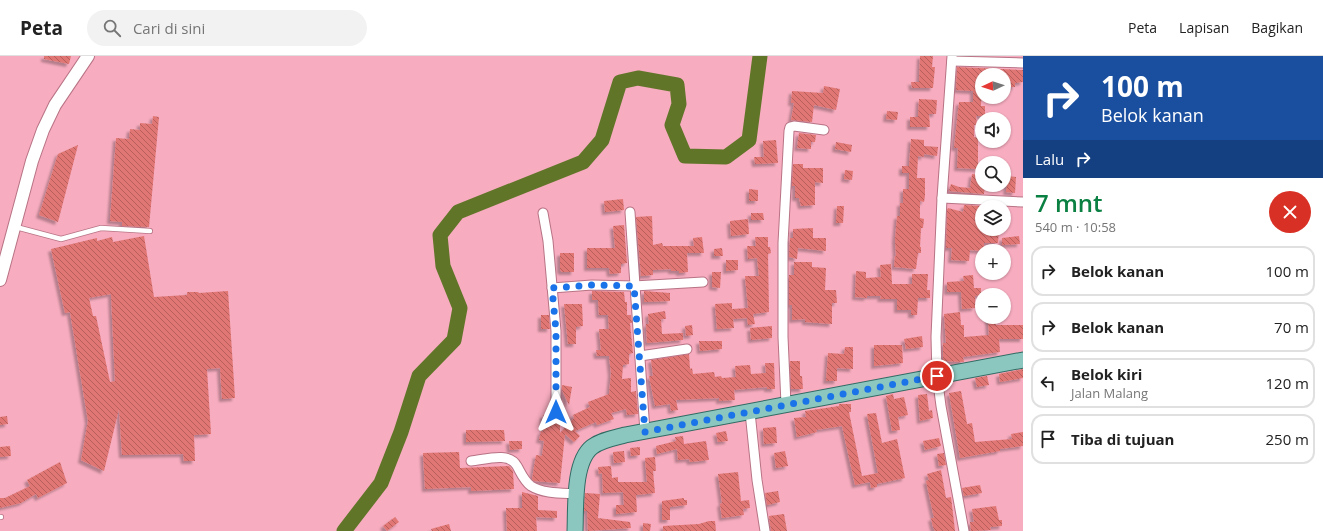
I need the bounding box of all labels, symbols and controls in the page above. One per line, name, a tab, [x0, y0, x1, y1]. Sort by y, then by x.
search box	[87, 10, 367, 46]
text: Peta	[20, 15, 63, 41]
icon: search	[101, 17, 123, 39]
text: Cari di sini	[133, 18, 205, 38]
text: Peta	[1128, 18, 1157, 37]
text: Lapisan	[1179, 18, 1229, 37]
text: Bagikan	[1251, 18, 1303, 37]
text: 100 m	[1101, 67, 1184, 105]
north arrow	[975, 68, 1011, 104]
map controls	[975, 68, 1011, 324]
icon: right	[1035, 72, 1087, 124]
text: Belok kanan	[1101, 103, 1204, 127]
button: sound	[975, 112, 1011, 148]
icon: right	[1072, 148, 1094, 170]
text: Lalu	[1035, 149, 1064, 169]
button: search	[975, 156, 1011, 192]
text: 7 mnt	[1035, 186, 1103, 219]
button: close	[1269, 191, 1311, 233]
button: layers	[975, 200, 1011, 236]
text: 540 m · 10:58	[1035, 218, 1116, 236]
button: +	[975, 244, 1011, 280]
icon: right	[1037, 260, 1059, 282]
text: Belok kanan	[1071, 261, 1164, 281]
text: 100 m	[1265, 261, 1309, 281]
button: −	[975, 288, 1011, 324]
icon: right	[1037, 316, 1059, 338]
text: Belok kanan	[1071, 317, 1164, 337]
text: 70 m	[1274, 317, 1309, 337]
pin	[920, 359, 954, 393]
text: Belok kiri	[1071, 364, 1142, 384]
icon: arrive	[926, 365, 948, 387]
icon: left	[1037, 372, 1059, 394]
text: 120 m	[1265, 373, 1309, 393]
text: Jalan Malang	[1071, 384, 1148, 402]
position arrow	[535, 391, 577, 433]
icon: arrive	[1037, 428, 1059, 450]
text: Tiba di tujuan	[1071, 429, 1174, 449]
text: 250 m	[1265, 429, 1309, 449]

